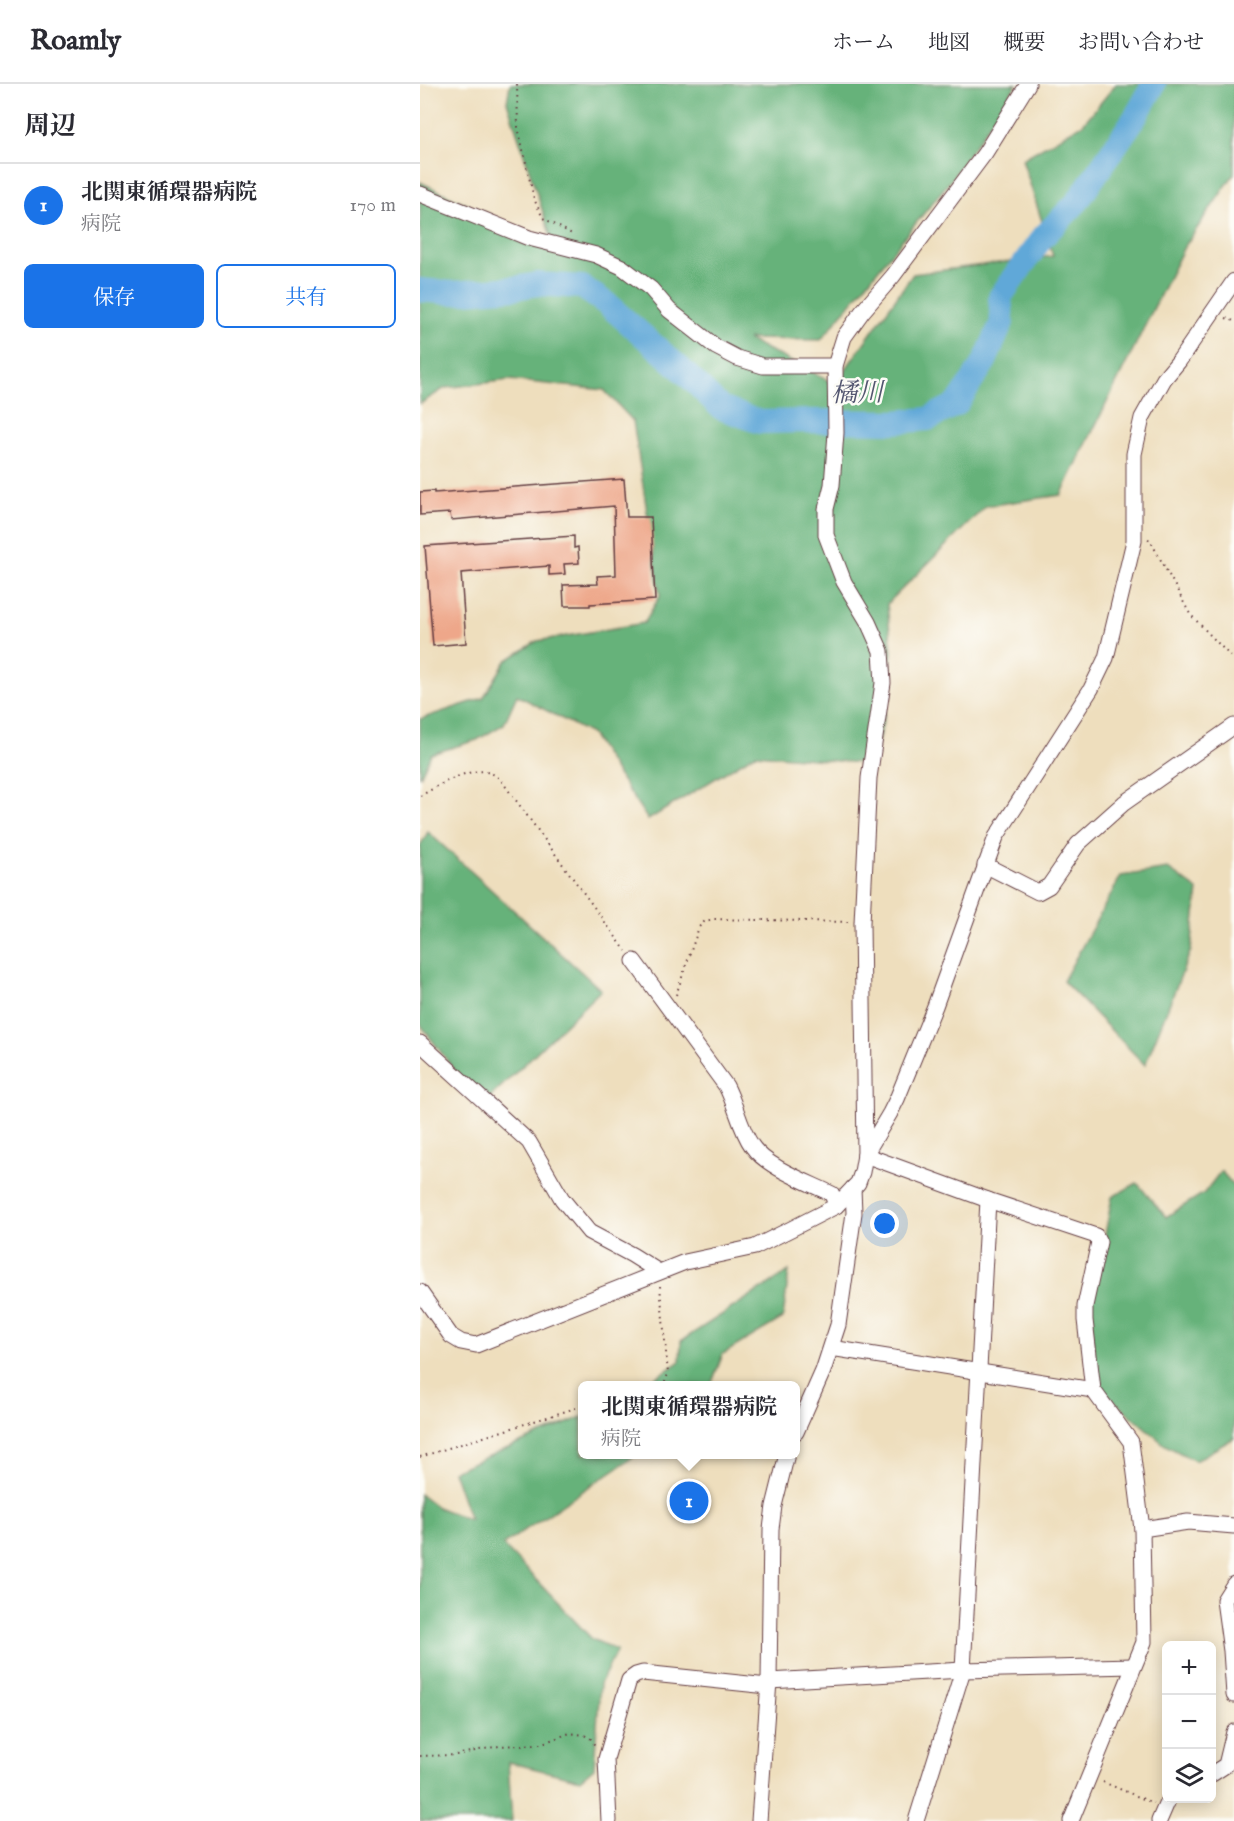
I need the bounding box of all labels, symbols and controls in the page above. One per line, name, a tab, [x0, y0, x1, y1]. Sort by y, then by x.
text: Roamly	[30, 24, 121, 59]
text: ホーム	[832, 30, 895, 57]
text: 地図	[928, 30, 970, 57]
text: 概要	[1003, 30, 1045, 57]
text: お問い合わせ	[1078, 30, 1204, 57]
text: 周辺	[24, 110, 76, 143]
text: 北関東循環器病院	[81, 179, 257, 207]
text: 1	[40, 193, 47, 218]
text: 170 m	[350, 193, 396, 218]
text: 病院	[81, 212, 121, 237]
button: 保存	[24, 264, 204, 328]
button: 共有	[216, 264, 396, 328]
water label: 橘川	[831, 376, 886, 410]
your location	[870, 1209, 899, 1238]
popup	[578, 1381, 800, 1459]
text: 北関東循環器病院	[601, 1394, 777, 1422]
text: 病院	[601, 1427, 641, 1452]
pin: 1	[670, 1478, 708, 1524]
map controls	[1162, 1641, 1216, 1803]
button: +	[1162, 1641, 1216, 1695]
button: −	[1162, 1695, 1216, 1749]
button: layers	[1162, 1749, 1216, 1803]

